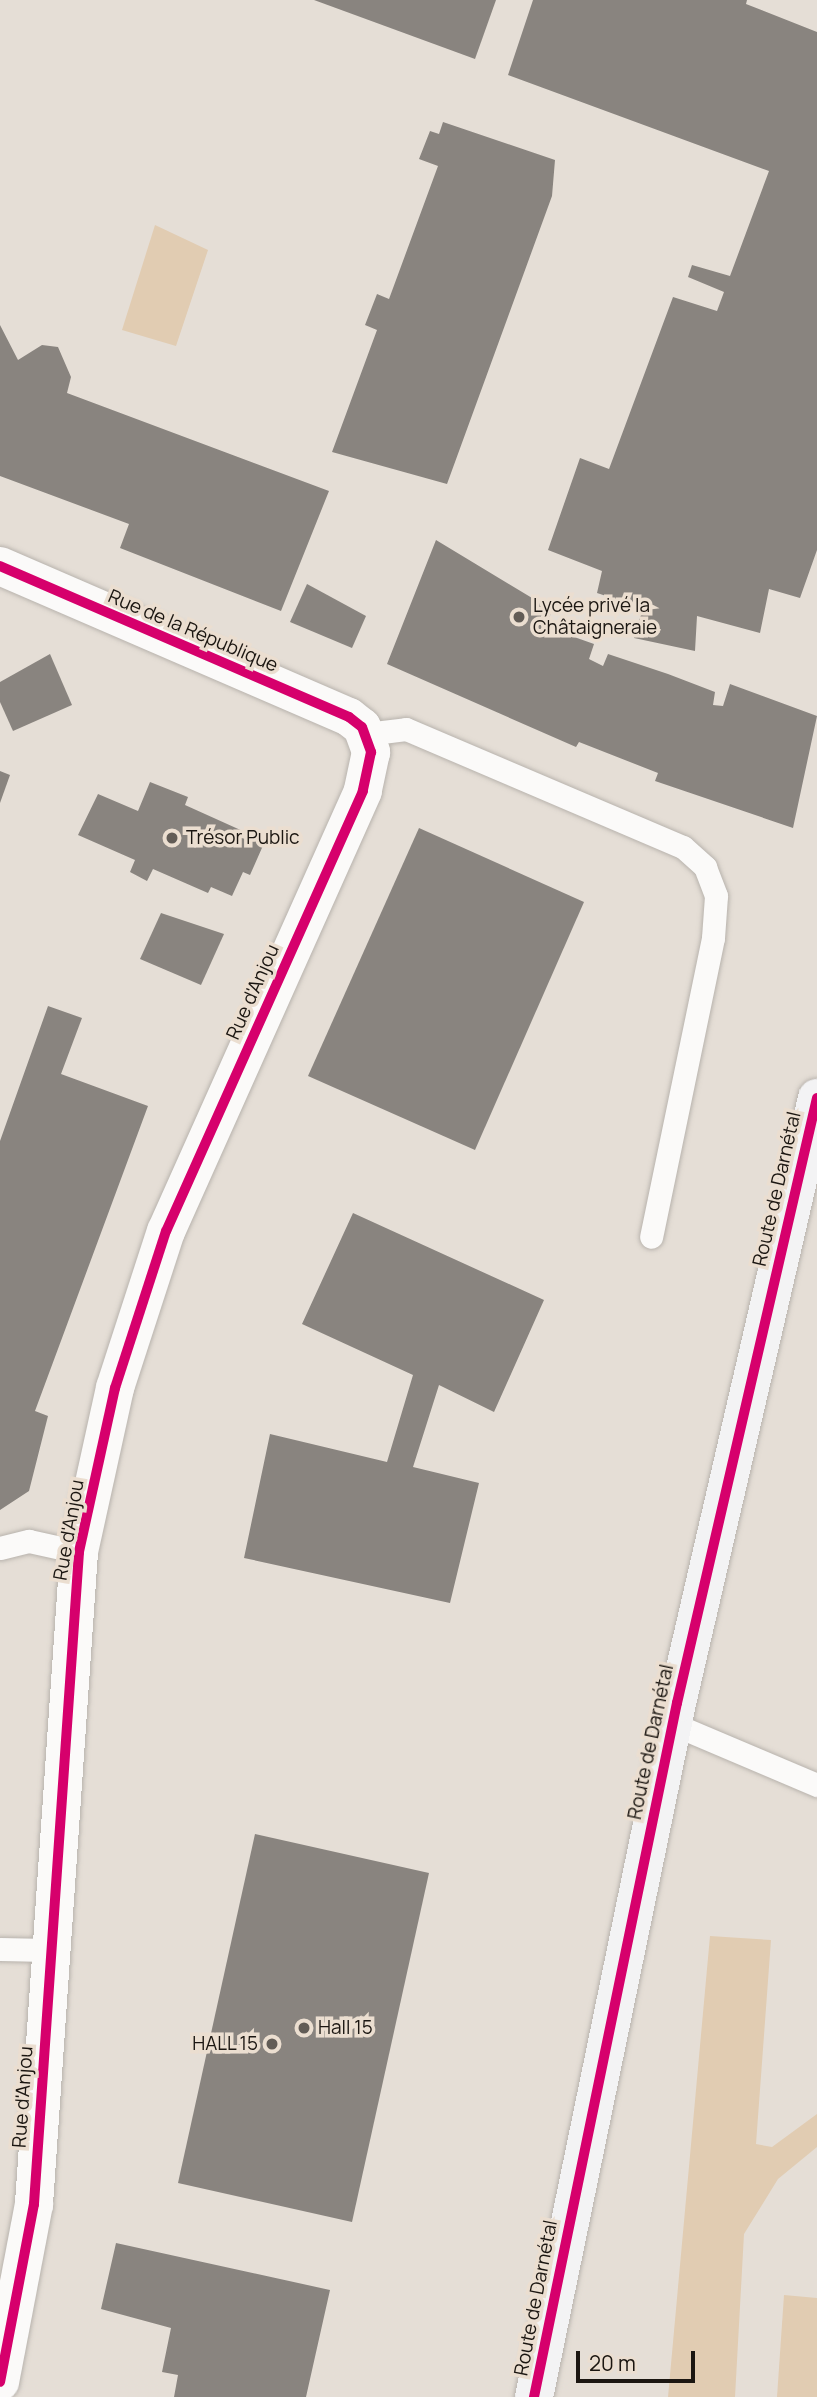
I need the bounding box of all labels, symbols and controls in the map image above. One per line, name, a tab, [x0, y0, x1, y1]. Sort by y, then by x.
street label: Rue de la République	[105, 585, 281, 677]
place label: Lycée privé la Châtaigneraie	[533, 595, 657, 639]
marker: Lycée privé la Châtaigneraie	[511, 609, 527, 625]
place label: Trésor Public	[186, 827, 300, 849]
marker: Trésor Public	[164, 830, 180, 846]
street label: Rue d'Anjou	[222, 941, 284, 1043]
street label: Route de Darnétal	[748, 1109, 806, 1269]
street label: Rue d'Anjou	[49, 1478, 89, 1582]
street label: Route de Darnétal	[623, 1662, 679, 1822]
place label: Hall 15	[318, 2017, 373, 2039]
marker: Hall 15	[296, 2020, 312, 2036]
place label: HALL 15	[191, 2033, 258, 2055]
marker: HALL 15	[264, 2036, 280, 2052]
street label: Rue d'Anjou	[8, 2045, 38, 2149]
street label: Route de Darnétal	[510, 2218, 562, 2378]
scale bar	[579, 2338, 698, 2382]
text: 20 m	[589, 2349, 636, 2377]

